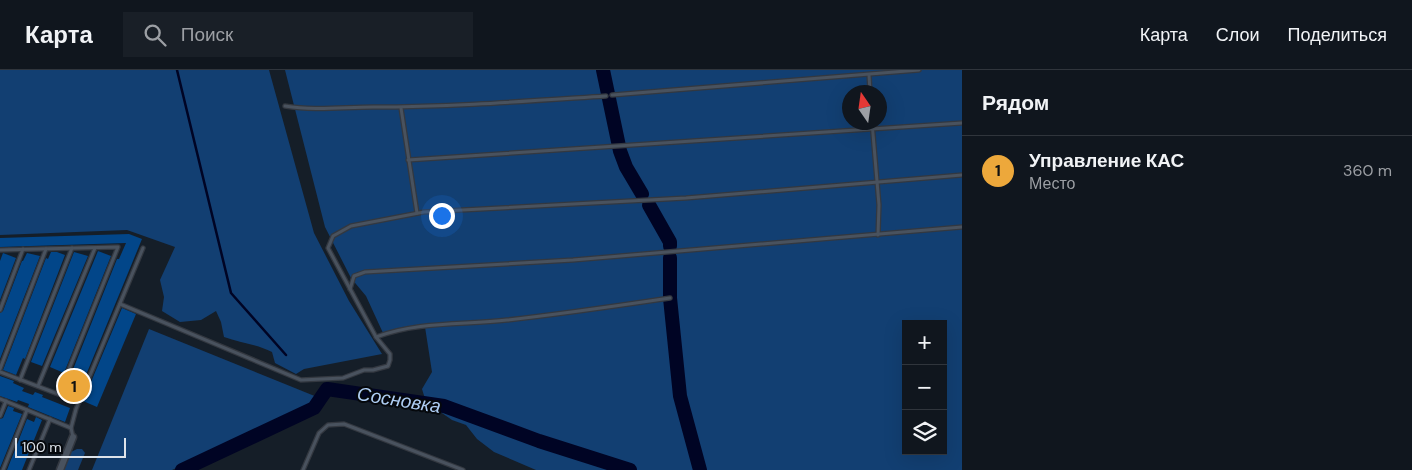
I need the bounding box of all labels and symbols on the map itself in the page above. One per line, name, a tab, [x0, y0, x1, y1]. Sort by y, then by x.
north arrow	[842, 85, 887, 130]
your location	[429, 203, 455, 229]
pin: 1	[58, 367, 90, 405]
water label: Сосновка	[355, 381, 443, 419]
scale bar	[15, 435, 126, 458]

